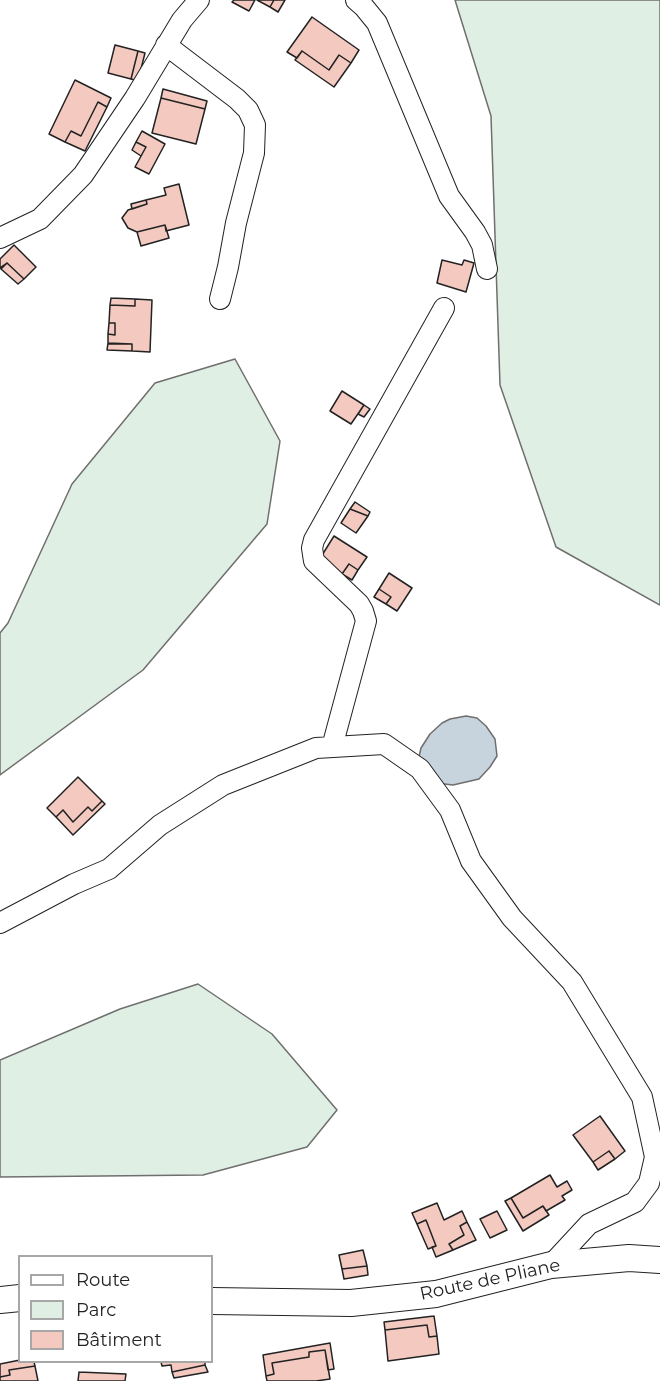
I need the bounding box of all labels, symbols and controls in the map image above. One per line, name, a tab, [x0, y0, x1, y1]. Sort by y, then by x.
legend	[18, 1255, 213, 1363]
street label: Route de Pliane	[418, 1255, 562, 1305]
text: Route	[76, 1269, 130, 1291]
text: Parc	[76, 1299, 116, 1321]
text: Bâtiment	[76, 1329, 162, 1351]

